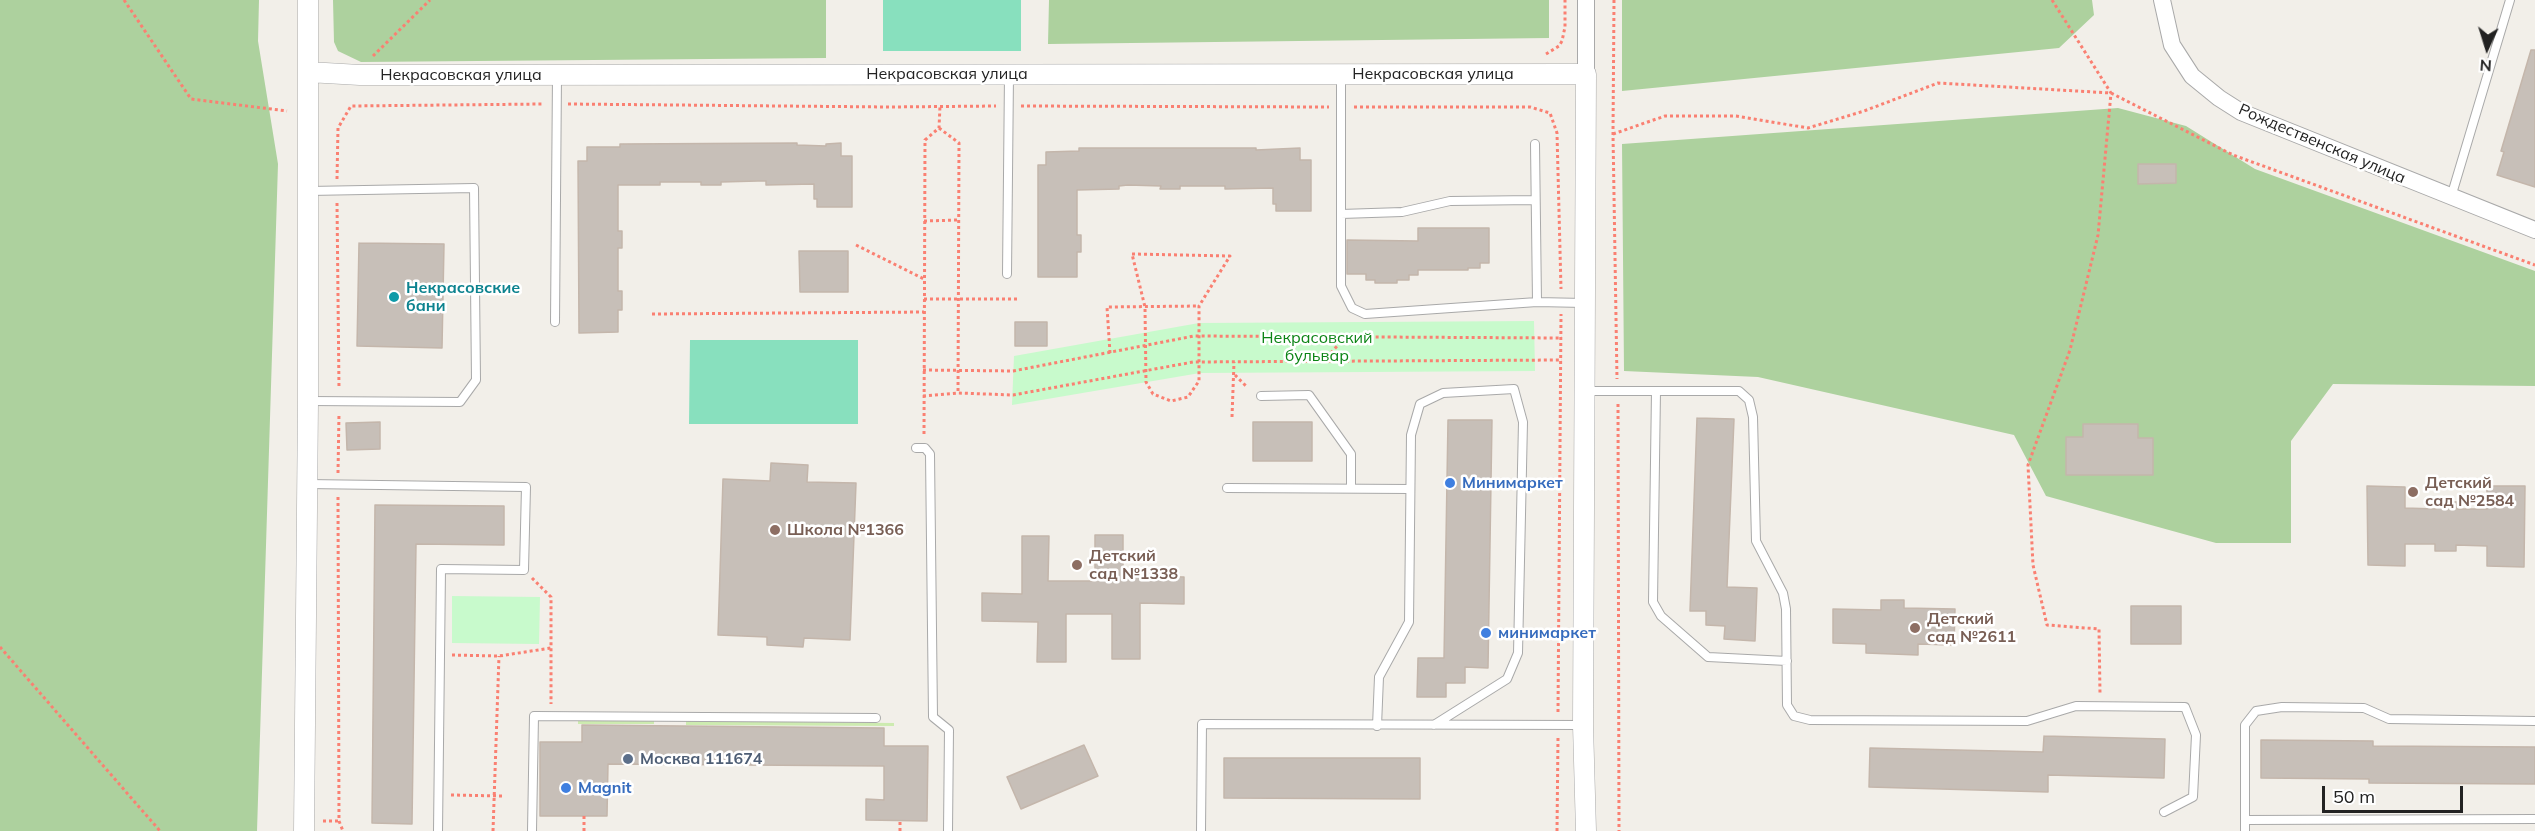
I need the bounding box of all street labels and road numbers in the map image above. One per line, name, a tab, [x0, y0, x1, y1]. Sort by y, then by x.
street label: Некрасовская улица	[866, 64, 1028, 84]
street label: Некрасовская улица	[1352, 64, 1514, 84]
street label: Некрасовская улица	[380, 65, 542, 85]
street label: Рождественская улица	[2236, 100, 2408, 188]

